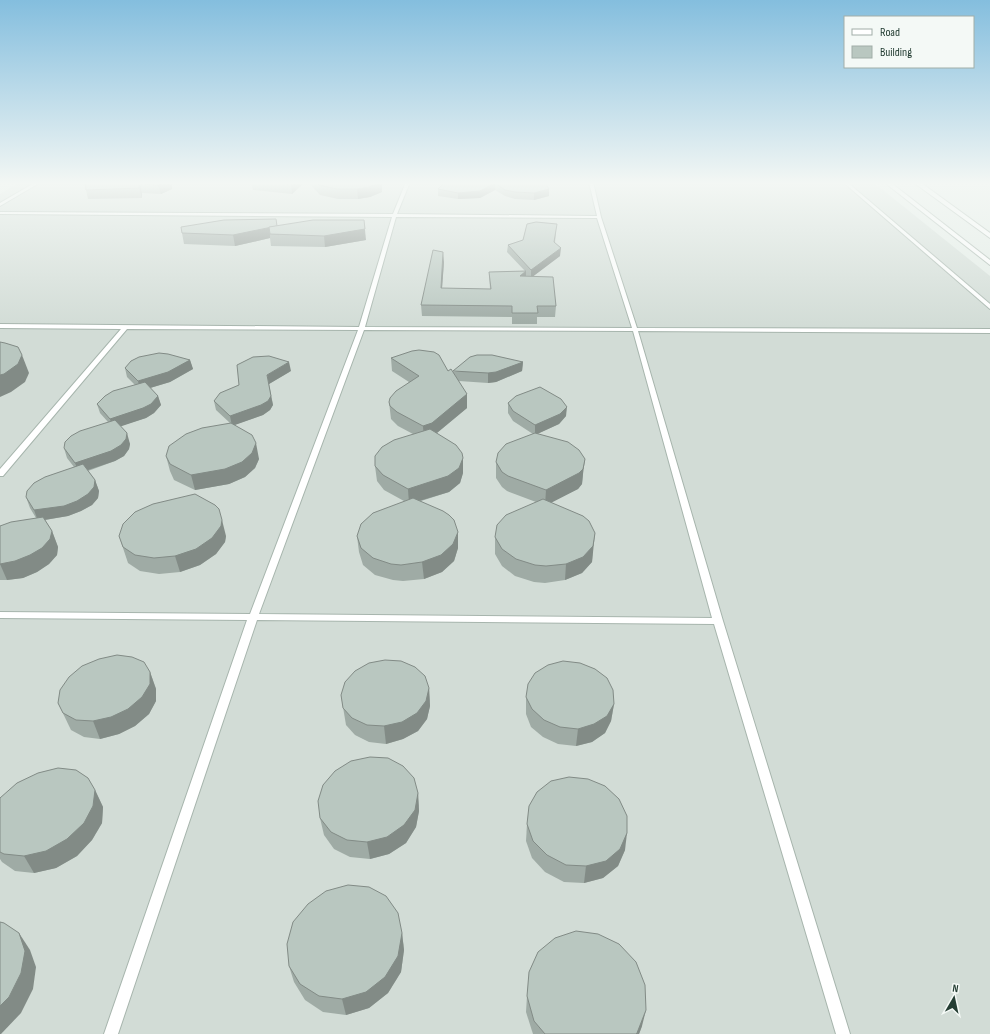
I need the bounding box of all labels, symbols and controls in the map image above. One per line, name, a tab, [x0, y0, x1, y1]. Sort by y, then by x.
legend	[844, 16, 974, 68]
text: Road	[880, 25, 900, 40]
text: Building	[880, 45, 912, 60]
north arrow	[934, 978, 974, 1018]
text: N	[952, 982, 960, 996]

